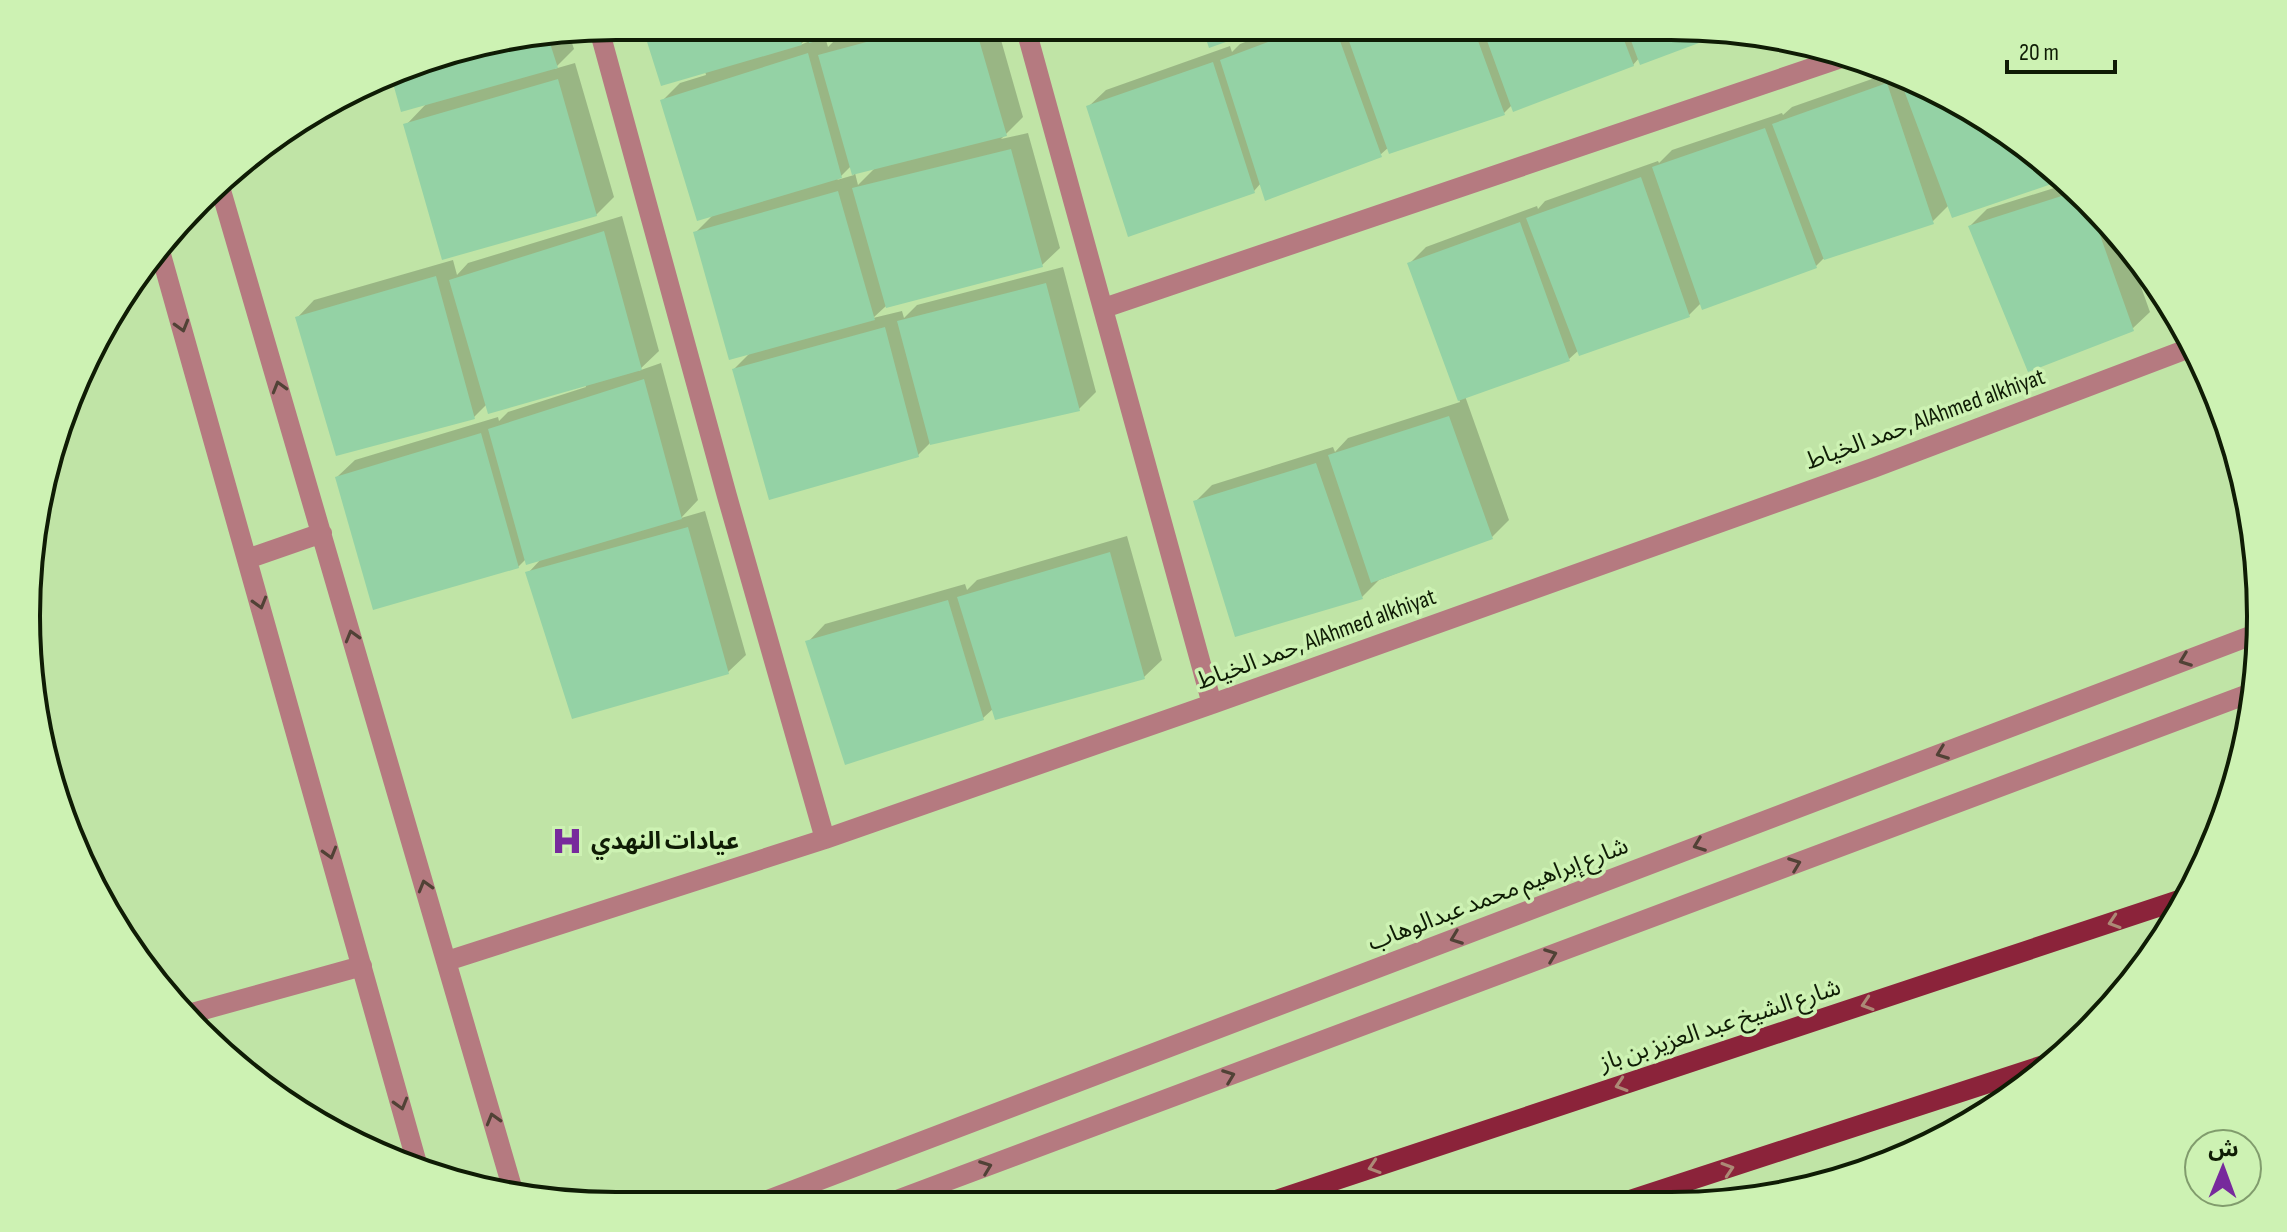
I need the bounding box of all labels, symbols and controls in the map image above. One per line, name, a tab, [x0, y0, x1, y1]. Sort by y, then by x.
scale bar	[2007, 24, 2115, 74]
text: 20 m	[2019, 38, 2059, 67]
one-way arrow	[172, 319, 189, 332]
street label: حمد الخياط, AlAhmed alkhiyat	[1801, 362, 2049, 476]
one-way arrow	[272, 381, 288, 394]
street label: حمد الخياط, AlAhmed alkhiyat	[1192, 582, 1440, 696]
one-way arrow	[251, 596, 267, 610]
one-way arrow	[345, 630, 361, 644]
one-way arrow	[2179, 650, 2193, 667]
one-way arrow	[1936, 743, 1950, 760]
hospital icon: عيادات النهدي	[550, 824, 584, 858]
place label: عيادات النهدي	[591, 827, 739, 860]
street label: شارع إبراهيم محمد عبدالوهاب	[1364, 831, 1633, 959]
one-way arrow	[1693, 835, 1707, 852]
one-way arrow	[321, 846, 337, 860]
one-way arrow	[1787, 857, 1801, 874]
one-way arrow	[418, 879, 435, 893]
one-way arrow	[2108, 912, 2122, 928]
one-way arrow	[1450, 928, 1464, 945]
one-way arrow	[1544, 948, 1558, 965]
street label: شارع الشيخ عبد العزيز بن باز	[1595, 972, 1845, 1080]
one-way arrow	[1861, 994, 1875, 1010]
one-way arrow	[1221, 1069, 1235, 1085]
one-way arrow	[1614, 1076, 1628, 1092]
one-way arrow	[391, 1096, 408, 1110]
one-way arrow	[485, 1113, 502, 1127]
north arrow	[2183, 1128, 2263, 1208]
text: ش	[2208, 1136, 2239, 1163]
one-way arrow	[1367, 1158, 1381, 1174]
one-way arrow	[978, 1160, 992, 1177]
one-way arrow	[1720, 1162, 1734, 1178]

